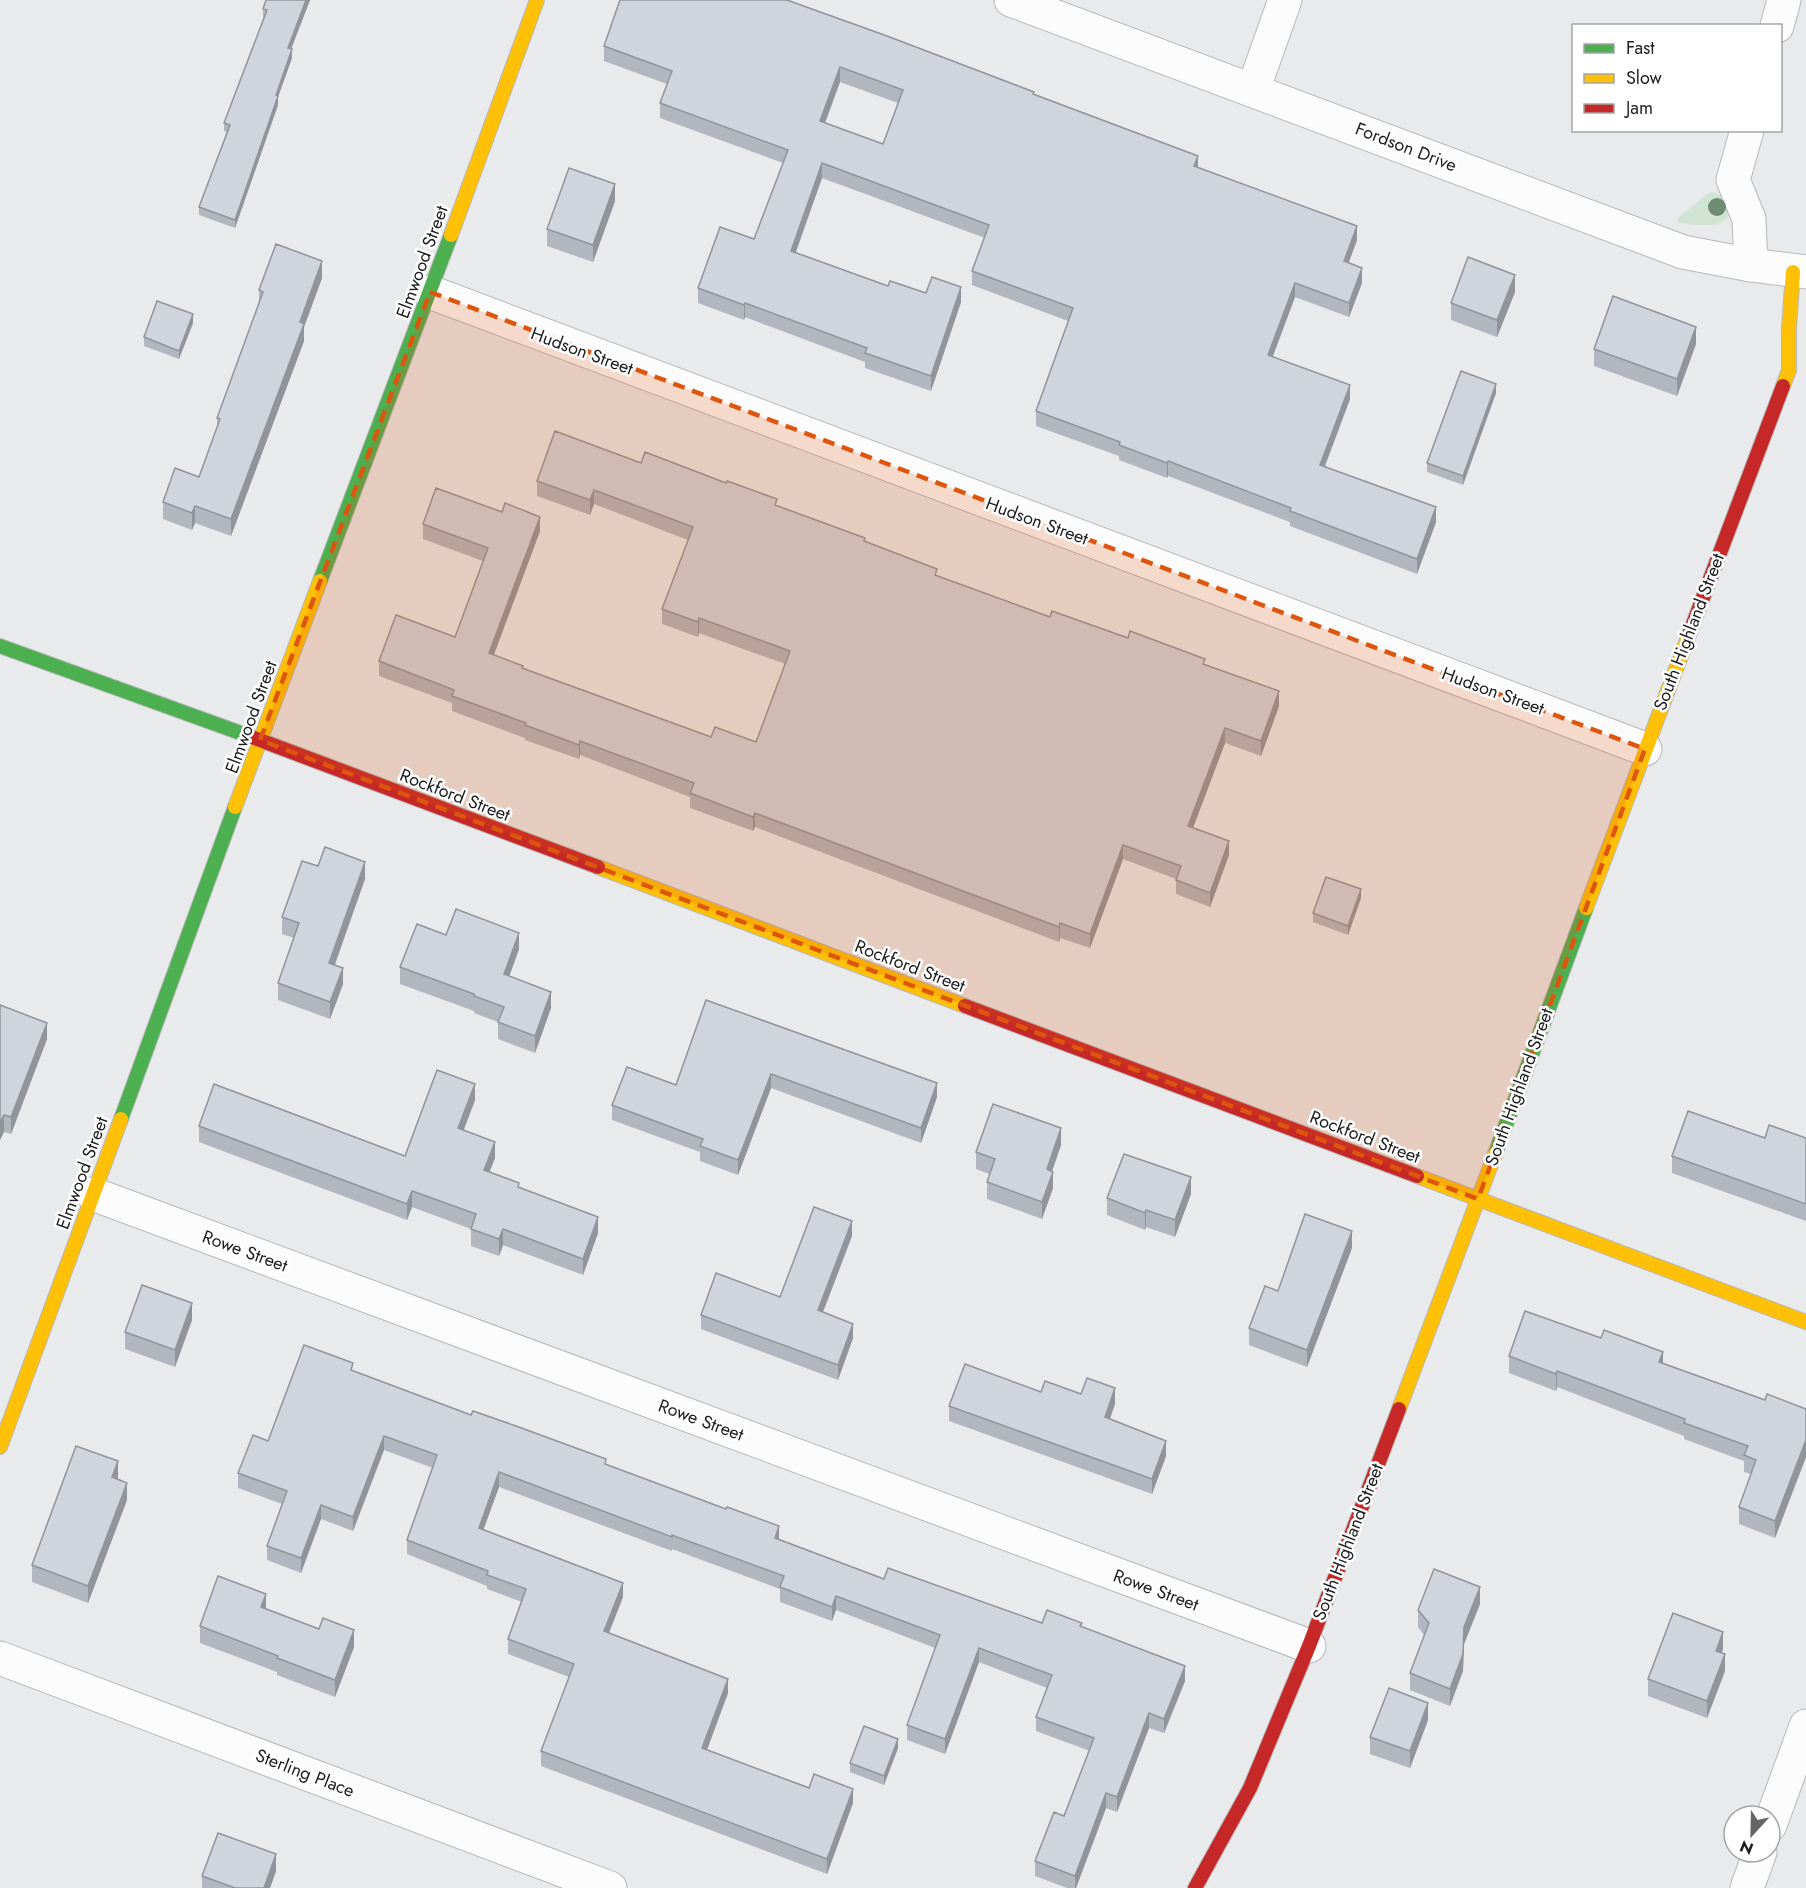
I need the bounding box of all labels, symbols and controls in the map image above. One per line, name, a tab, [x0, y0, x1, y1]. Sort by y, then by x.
legend	[1572, 24, 1782, 132]
text: Fast	[1626, 35, 1655, 61]
text: Slow	[1626, 65, 1663, 91]
text: Jam	[1624, 95, 1653, 121]
street label: Fordson Drive	[1352, 116, 1460, 178]
street label: Elmwood Street	[390, 201, 455, 322]
street label: Hudson Street	[527, 320, 638, 382]
street label: Hudson Street	[982, 490, 1093, 552]
street label: South Highland Street	[1647, 549, 1731, 714]
street label: Elmwood Street	[219, 656, 284, 777]
street label: Hudson Street	[1438, 660, 1549, 722]
street label: Rockford Street	[396, 762, 515, 828]
street label: Rockford Street	[851, 933, 970, 999]
street label: South Highland Street	[1478, 1004, 1560, 1170]
street label: Rockford Street	[1306, 1104, 1425, 1170]
street label: Elmwood Street	[50, 1112, 115, 1233]
street label: Rowe Street	[199, 1224, 292, 1279]
street label: Rowe Street	[655, 1393, 748, 1448]
street label: South Highland Street	[1306, 1459, 1390, 1624]
street label: Rowe Street	[1110, 1563, 1203, 1618]
street label: Sterling Place	[252, 1742, 358, 1804]
north arrow	[1722, 1804, 1782, 1864]
text: N	[1736, 1834, 1757, 1860]

